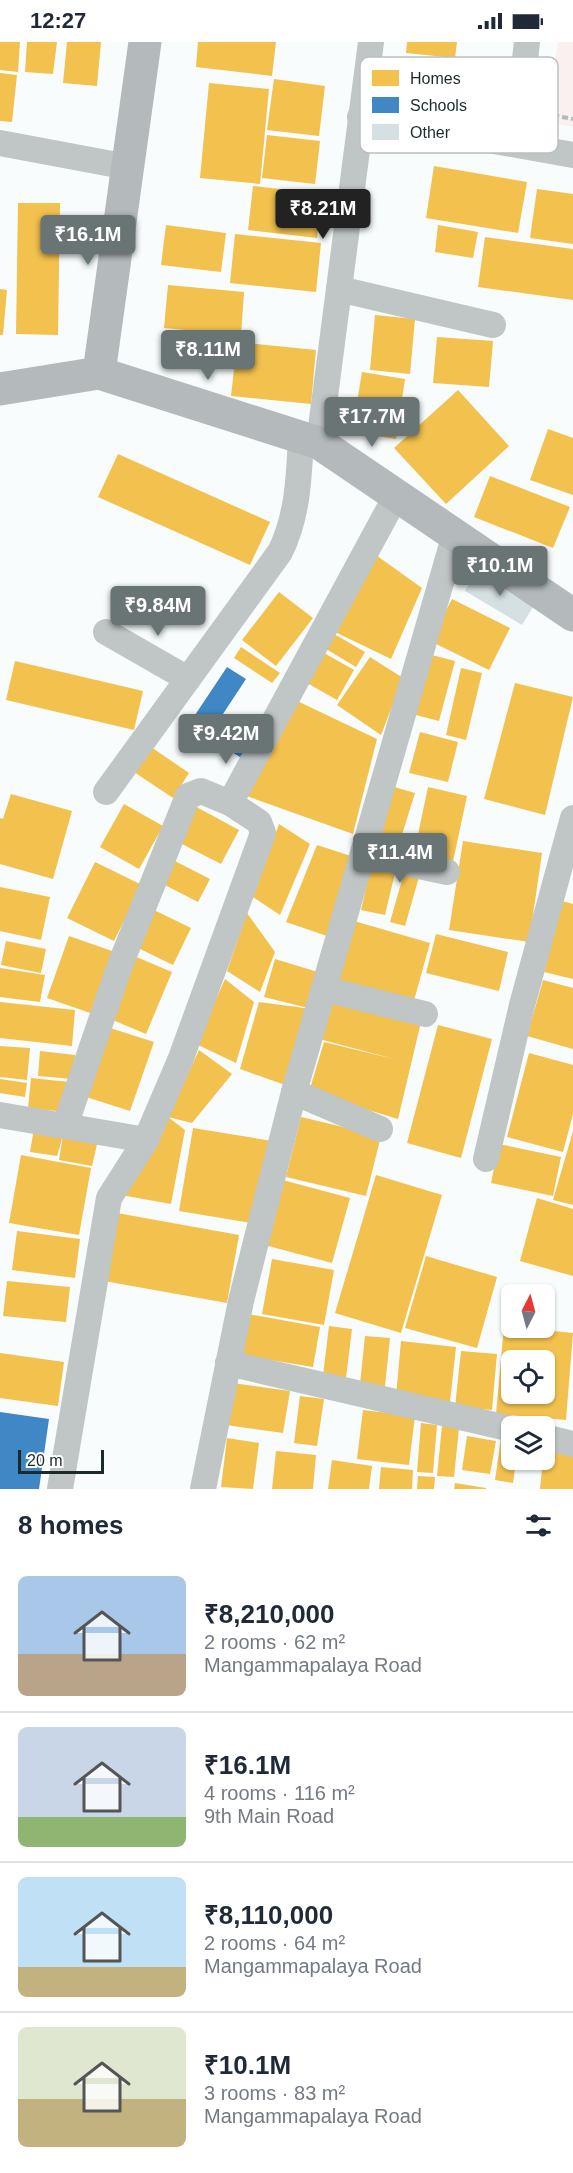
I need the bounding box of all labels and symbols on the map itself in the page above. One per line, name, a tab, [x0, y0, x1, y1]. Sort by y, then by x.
legend	[360, 57, 558, 153]
text: Homes	[410, 70, 461, 87]
text: Schools	[410, 97, 467, 114]
text: Other	[410, 124, 451, 141]
pin: ₹8.21M	[274, 189, 372, 240]
pin: ₹16.1M	[39, 215, 137, 266]
pin: ₹8.11M	[159, 330, 257, 381]
pin: ₹17.7M	[323, 397, 421, 448]
pin: ₹10.1M	[451, 546, 549, 597]
pin: ₹9.84M	[109, 586, 207, 637]
pin: ₹9.42M	[177, 714, 275, 765]
pin: ₹11.4M	[351, 833, 449, 884]
north arrow	[501, 1284, 555, 1338]
scale bar	[18, 1447, 104, 1474]

